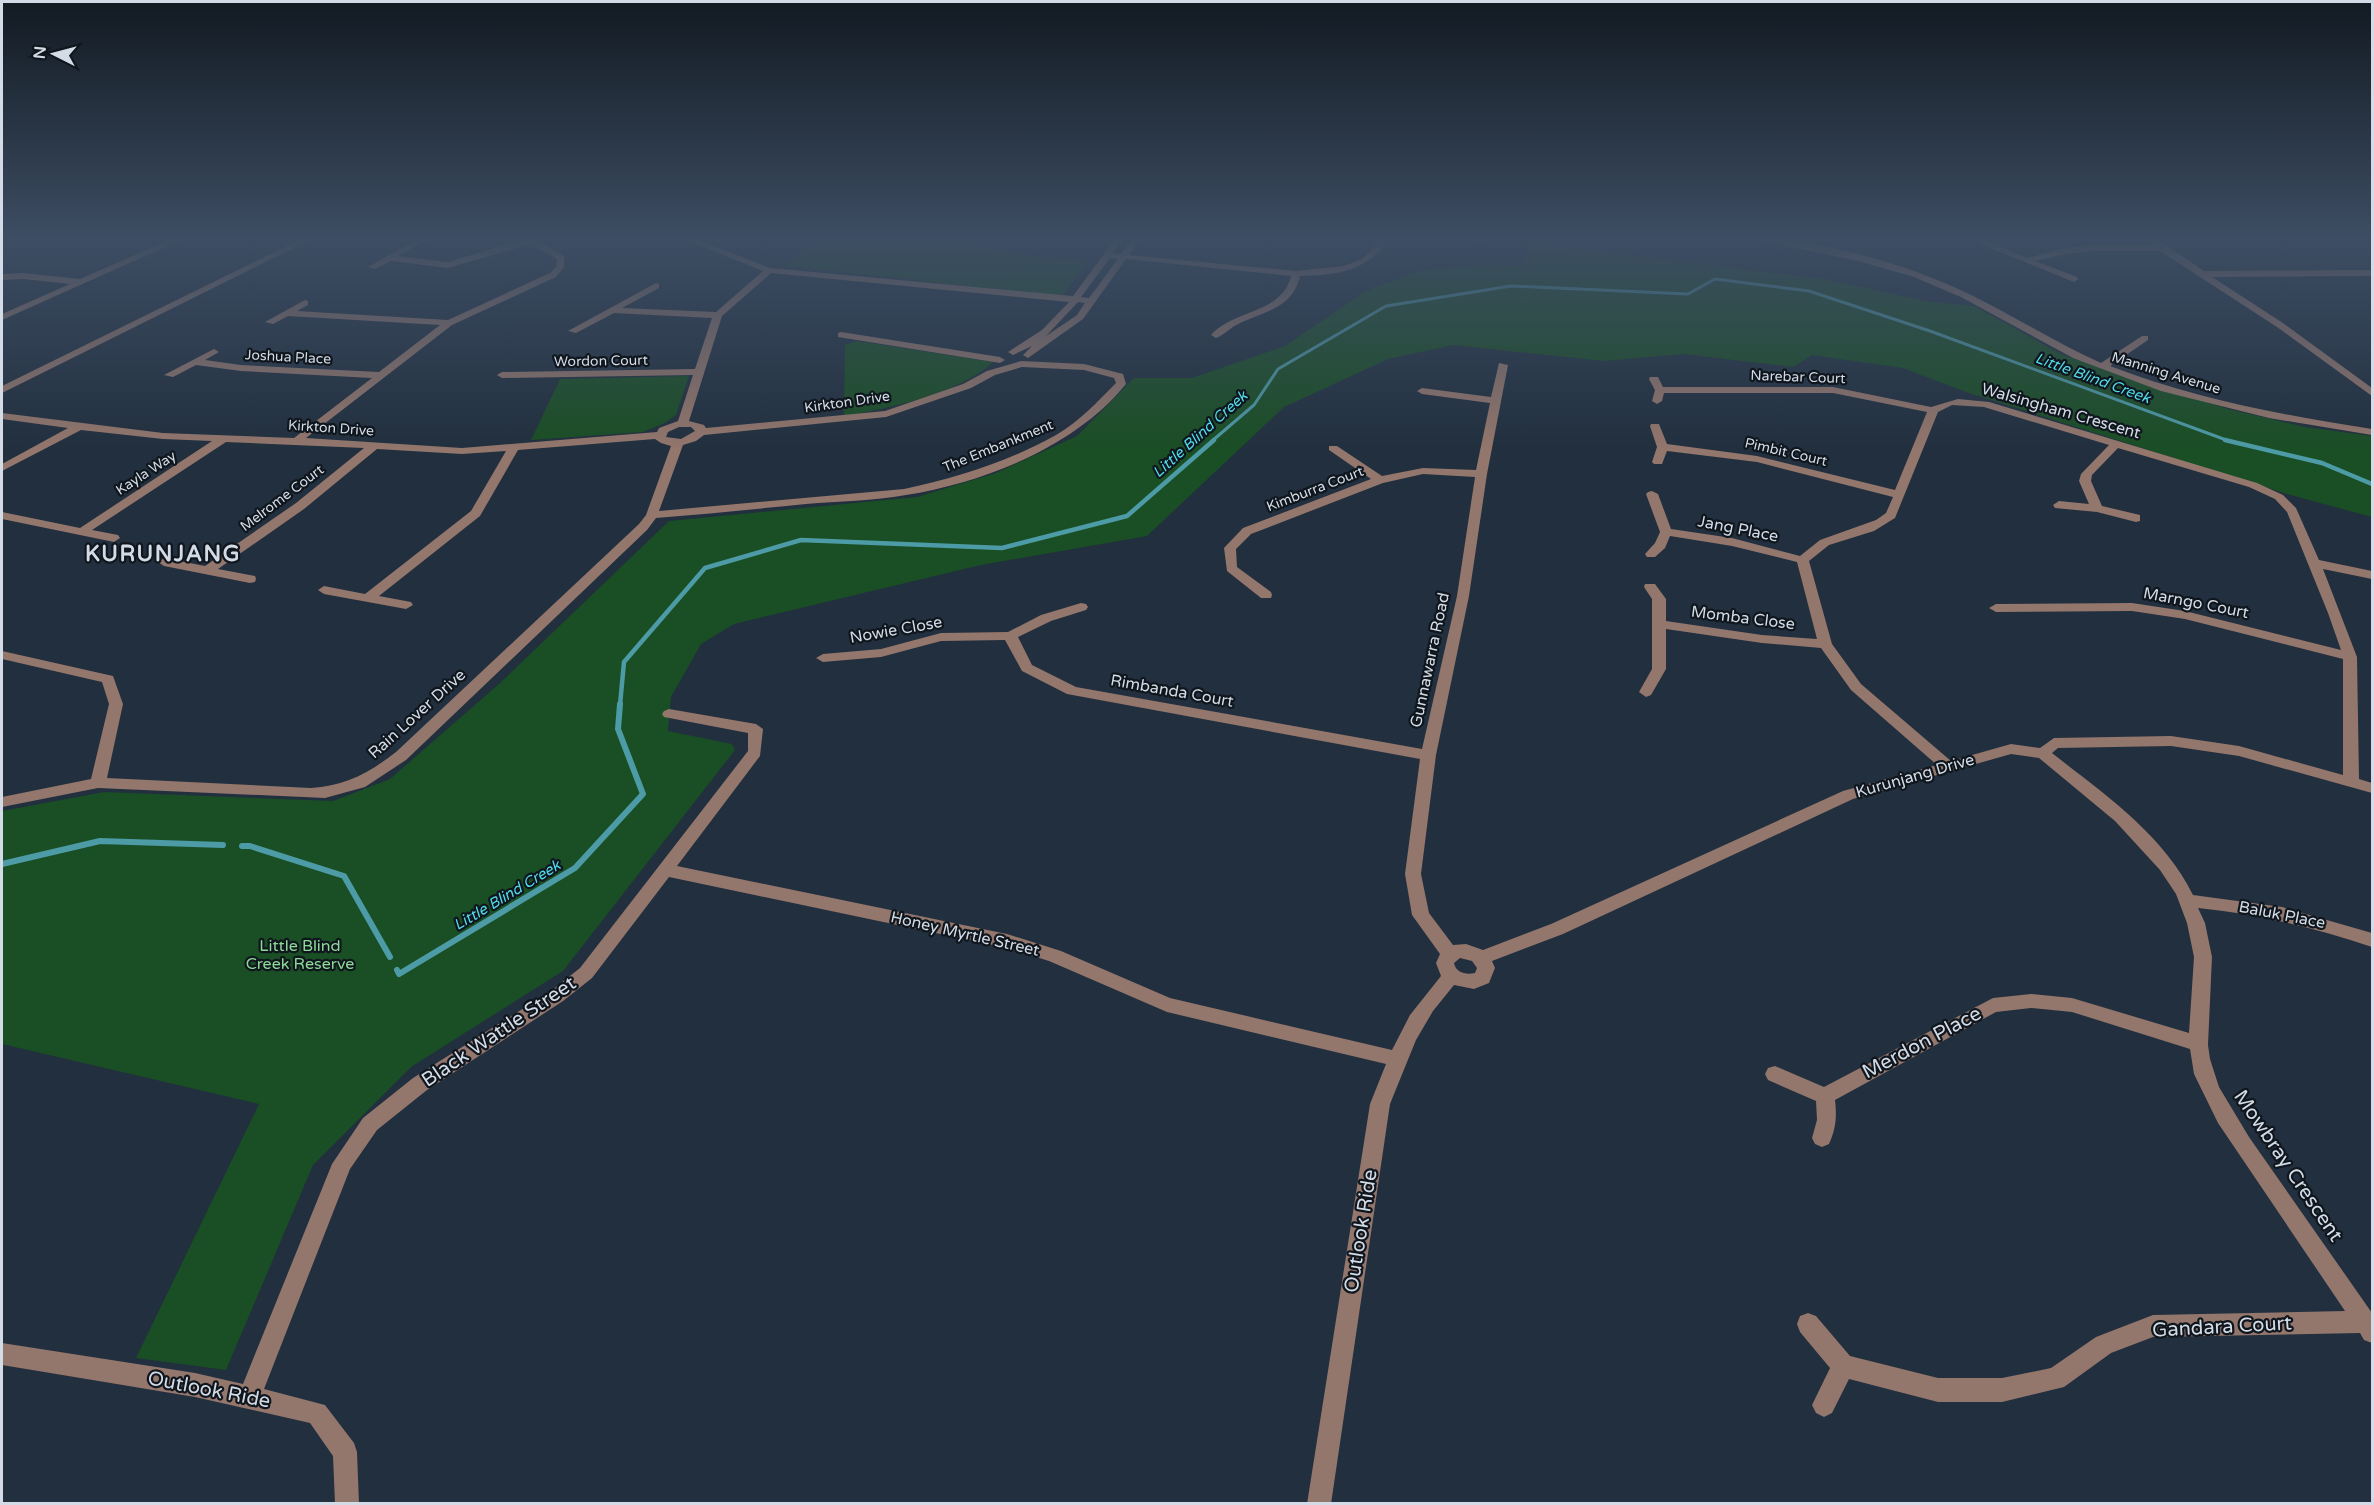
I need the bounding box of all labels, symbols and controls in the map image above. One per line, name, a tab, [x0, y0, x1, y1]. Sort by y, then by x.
north arrow	[24, 24, 84, 84]
text: N	[29, 45, 51, 60]
street label: Joshua Place	[244, 346, 332, 368]
street label: Manning Avenue	[2109, 348, 2223, 398]
water label: Little Blind Creek	[2033, 349, 2155, 408]
street label: Wordon Court	[554, 352, 649, 370]
street label: Narebar Court	[1750, 367, 1846, 387]
street label: Walsingham Crescent	[1979, 379, 2143, 443]
water label: Little Blind Creek	[1149, 386, 1252, 481]
street label: Kirkton Drive	[803, 388, 891, 416]
street label: The Embankment	[940, 416, 1056, 476]
street label: Kirkton Drive	[287, 417, 375, 439]
street label: Pimbit Court	[1743, 434, 1830, 470]
street label: Kayla Way	[113, 447, 180, 499]
street label: Melrome Court	[237, 461, 328, 535]
street label: Kimburra Court	[1264, 462, 1367, 515]
street label: Jang Place	[1696, 511, 1780, 547]
district label: KURUNJANG	[85, 541, 241, 567]
street label: Marngo Court	[2142, 583, 2250, 623]
street label: Gunnawarra Road	[1406, 591, 1454, 729]
street label: Momba Close	[1690, 602, 1796, 634]
street label: Nowie Close	[848, 612, 944, 648]
street label: Rain Lover Drive	[364, 665, 470, 763]
street label: Rimbanda Court	[1109, 670, 1235, 712]
street label: Kurunjang Drive	[1853, 749, 1977, 803]
water label: Little Blind Creek	[450, 855, 565, 934]
street label: Baluk Place	[2237, 897, 2327, 933]
street label: Honey Myrtle Street	[889, 907, 1041, 961]
park label: Little Blind Creek Reserve	[246, 936, 354, 974]
street label: Black Wattle Street	[417, 971, 581, 1093]
street label: Merdon Place	[1858, 1002, 1986, 1084]
street label: Mowbray Crescent	[2228, 1086, 2348, 1247]
street label: Outlook Ride	[1339, 1168, 1383, 1294]
street label: Gandara Court	[2152, 1311, 2293, 1343]
street label: Outlook Ride	[146, 1366, 272, 1414]

